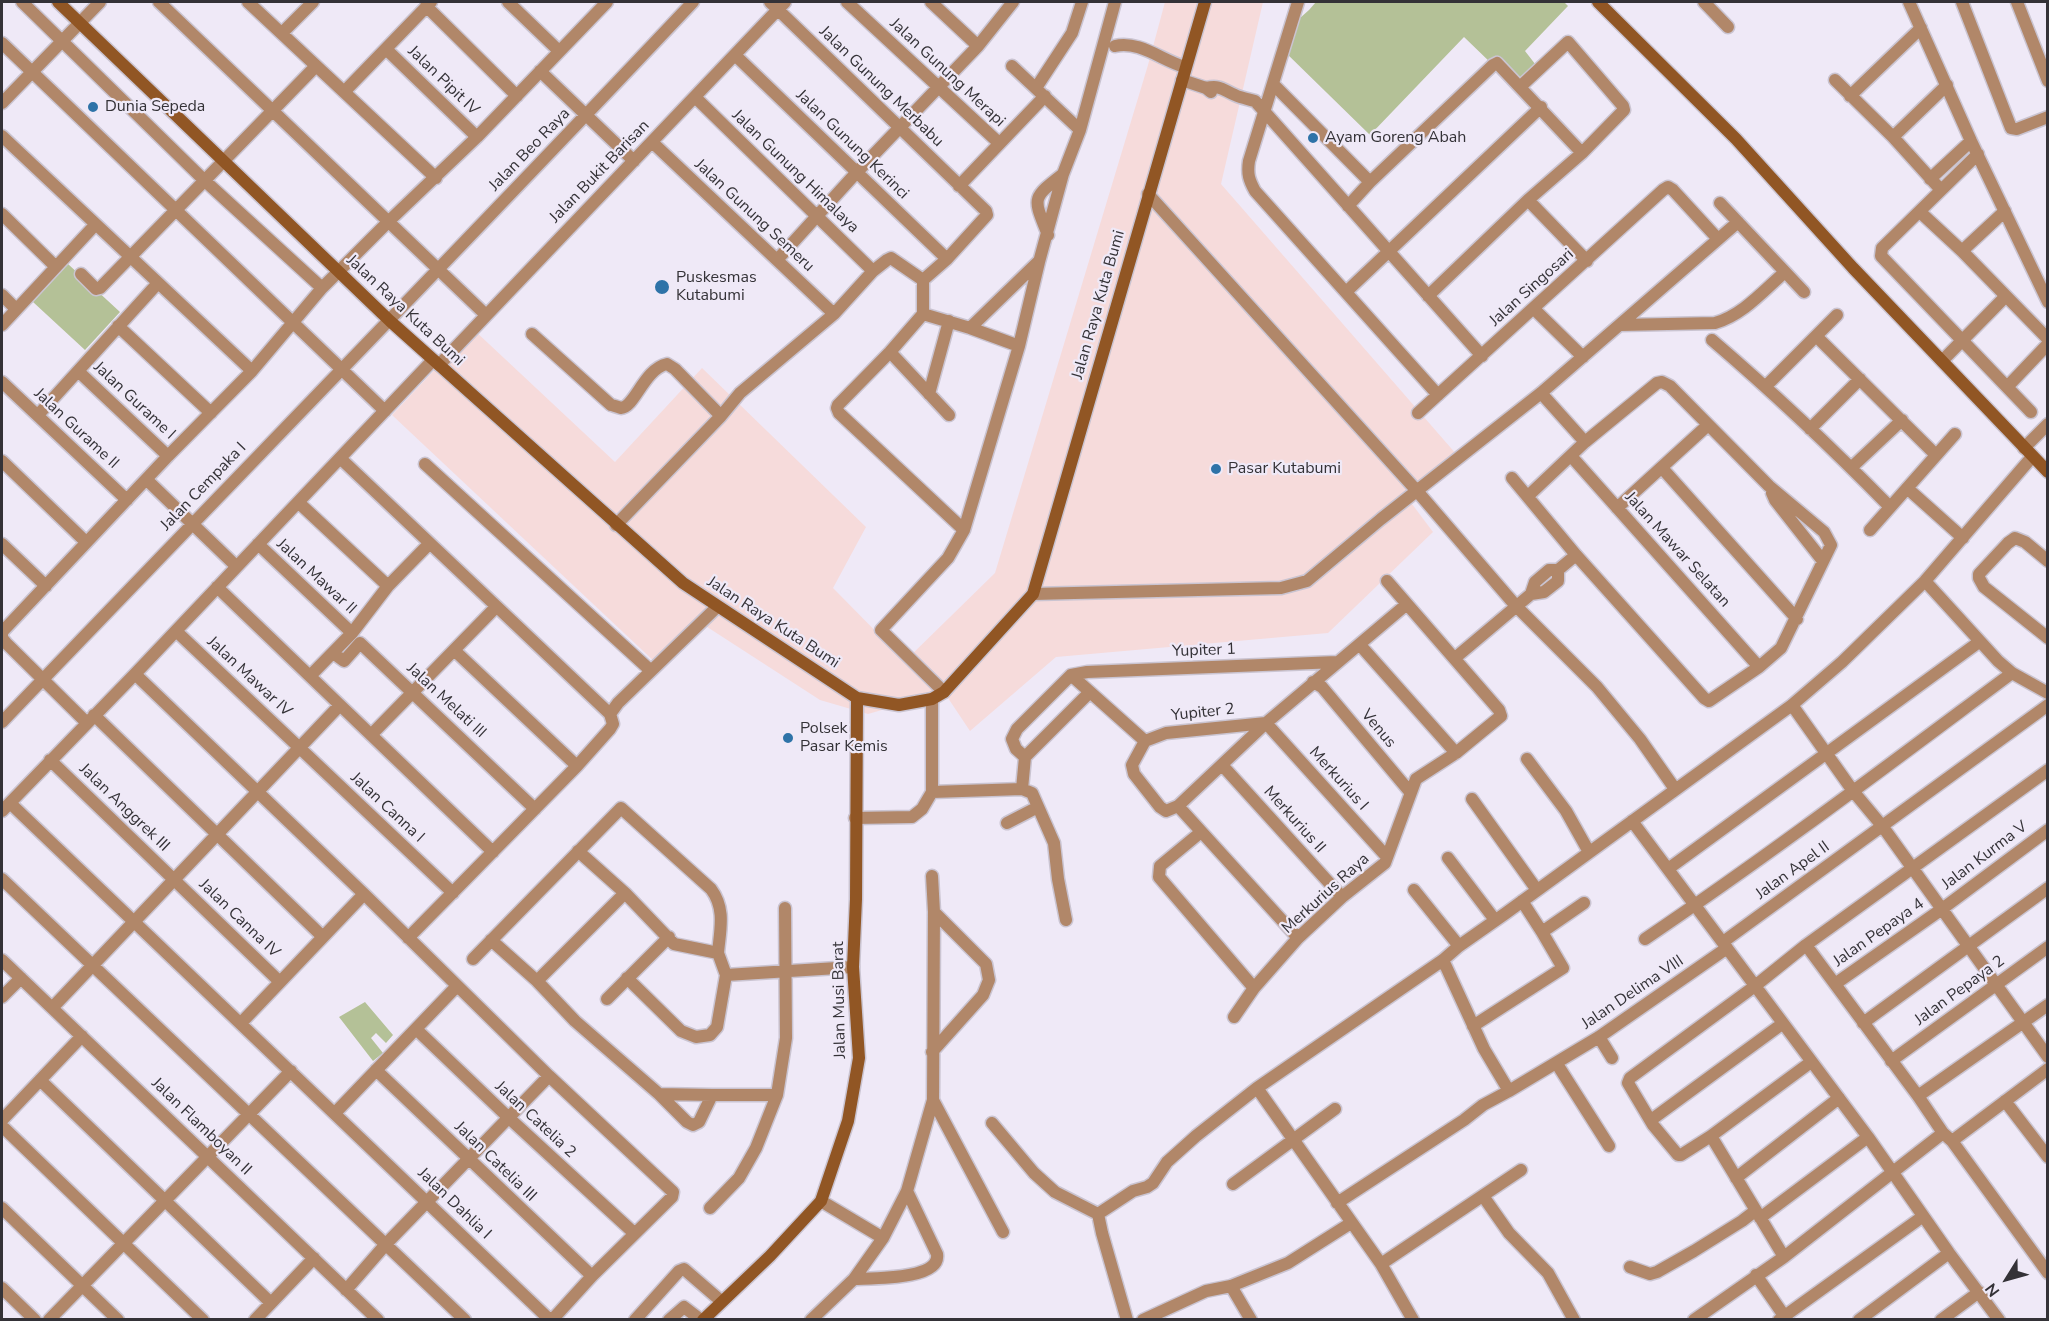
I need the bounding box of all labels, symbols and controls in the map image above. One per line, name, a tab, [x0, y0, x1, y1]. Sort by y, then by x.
street label: Jalan Gunung Merapi	[885, 15, 1009, 131]
street label: Jalan Gunung Merbabu	[815, 23, 947, 151]
street label: Jalan Pipit IV	[403, 42, 483, 120]
street label: Jalan Gunung Kerinci	[792, 86, 912, 204]
place label: Dunia Sepeda	[105, 97, 205, 117]
marker: Dunia Sepeda	[86, 100, 100, 114]
street label: Jalan Beo Raya	[486, 104, 574, 196]
street label: Jalan Gunung Himalaya	[728, 106, 862, 238]
street label: Jalan Bukit Barisan	[546, 117, 654, 227]
place label: Ayam Goreng Abah	[1325, 128, 1466, 148]
marker: Ayam Goreng Abah	[1306, 131, 1320, 145]
street label: Jalan Gunung Semeru	[690, 156, 818, 276]
street label: Jalan Raya Kuta Bumi	[1069, 228, 1129, 382]
street label: Jalan Singosari	[1486, 245, 1578, 331]
street label: Jalan Raya Kuta Bumi	[342, 251, 468, 371]
place label: Puskesmas Kutabumi	[676, 268, 757, 306]
marker: Puskesmas Kutabumi	[653, 278, 671, 296]
street label: Jalan Gurame I	[89, 358, 179, 444]
street label: Jalan Gurame II	[29, 385, 123, 473]
street label: Jalan Cempaka I	[157, 439, 251, 535]
place label: Pasar Kutabumi	[1228, 459, 1341, 479]
marker: Pasar Kutabumi	[1209, 462, 1223, 476]
street label: Jalan Mawar Selatan	[1620, 488, 1734, 612]
street label: Jalan Mawar II	[272, 535, 360, 619]
street label: Jalan Raya Kuta Bumi	[703, 573, 843, 673]
street label: Jalan Mawar IV	[203, 633, 295, 721]
street label: Yupiter 1	[1172, 640, 1236, 662]
street label: Jalan Melati III	[402, 659, 490, 743]
street label: Yupiter 2	[1170, 700, 1236, 726]
street label: Venus	[1356, 706, 1400, 752]
place label: Polsek Pasar Kemis	[800, 719, 888, 757]
marker: Polsek Pasar Kemis	[781, 731, 795, 745]
street label: Merkurius I	[1304, 743, 1372, 815]
street label: Jalan Anggrek III	[75, 760, 173, 856]
street label: Jalan Canna I	[346, 769, 428, 847]
street label: Merkurius II	[1259, 783, 1329, 857]
street label: Jalan Kurma V	[1939, 818, 2031, 894]
street label: Jalan Apel II	[1752, 838, 1834, 904]
street label: Merkurius Raya	[1278, 850, 1374, 938]
street label: Jalan Canna IV	[195, 876, 283, 962]
street label: Jalan Pepaya 4	[1830, 895, 1928, 971]
street label: Jalan Musi Barat	[829, 941, 851, 1059]
street label: Jalan Delima VIII	[1579, 952, 1687, 1034]
street label: Jalan Pepaya 2	[1911, 952, 2009, 1030]
street label: Jalan Flamboyan II	[147, 1074, 255, 1180]
street label: Jalan Catelia 2	[491, 1078, 579, 1162]
street label: Jalan Catelia III	[450, 1118, 540, 1206]
street label: Jalan Dahlia I	[413, 1164, 495, 1244]
north arrow	[1977, 1249, 2037, 1309]
text: N	[1980, 1278, 2005, 1301]

